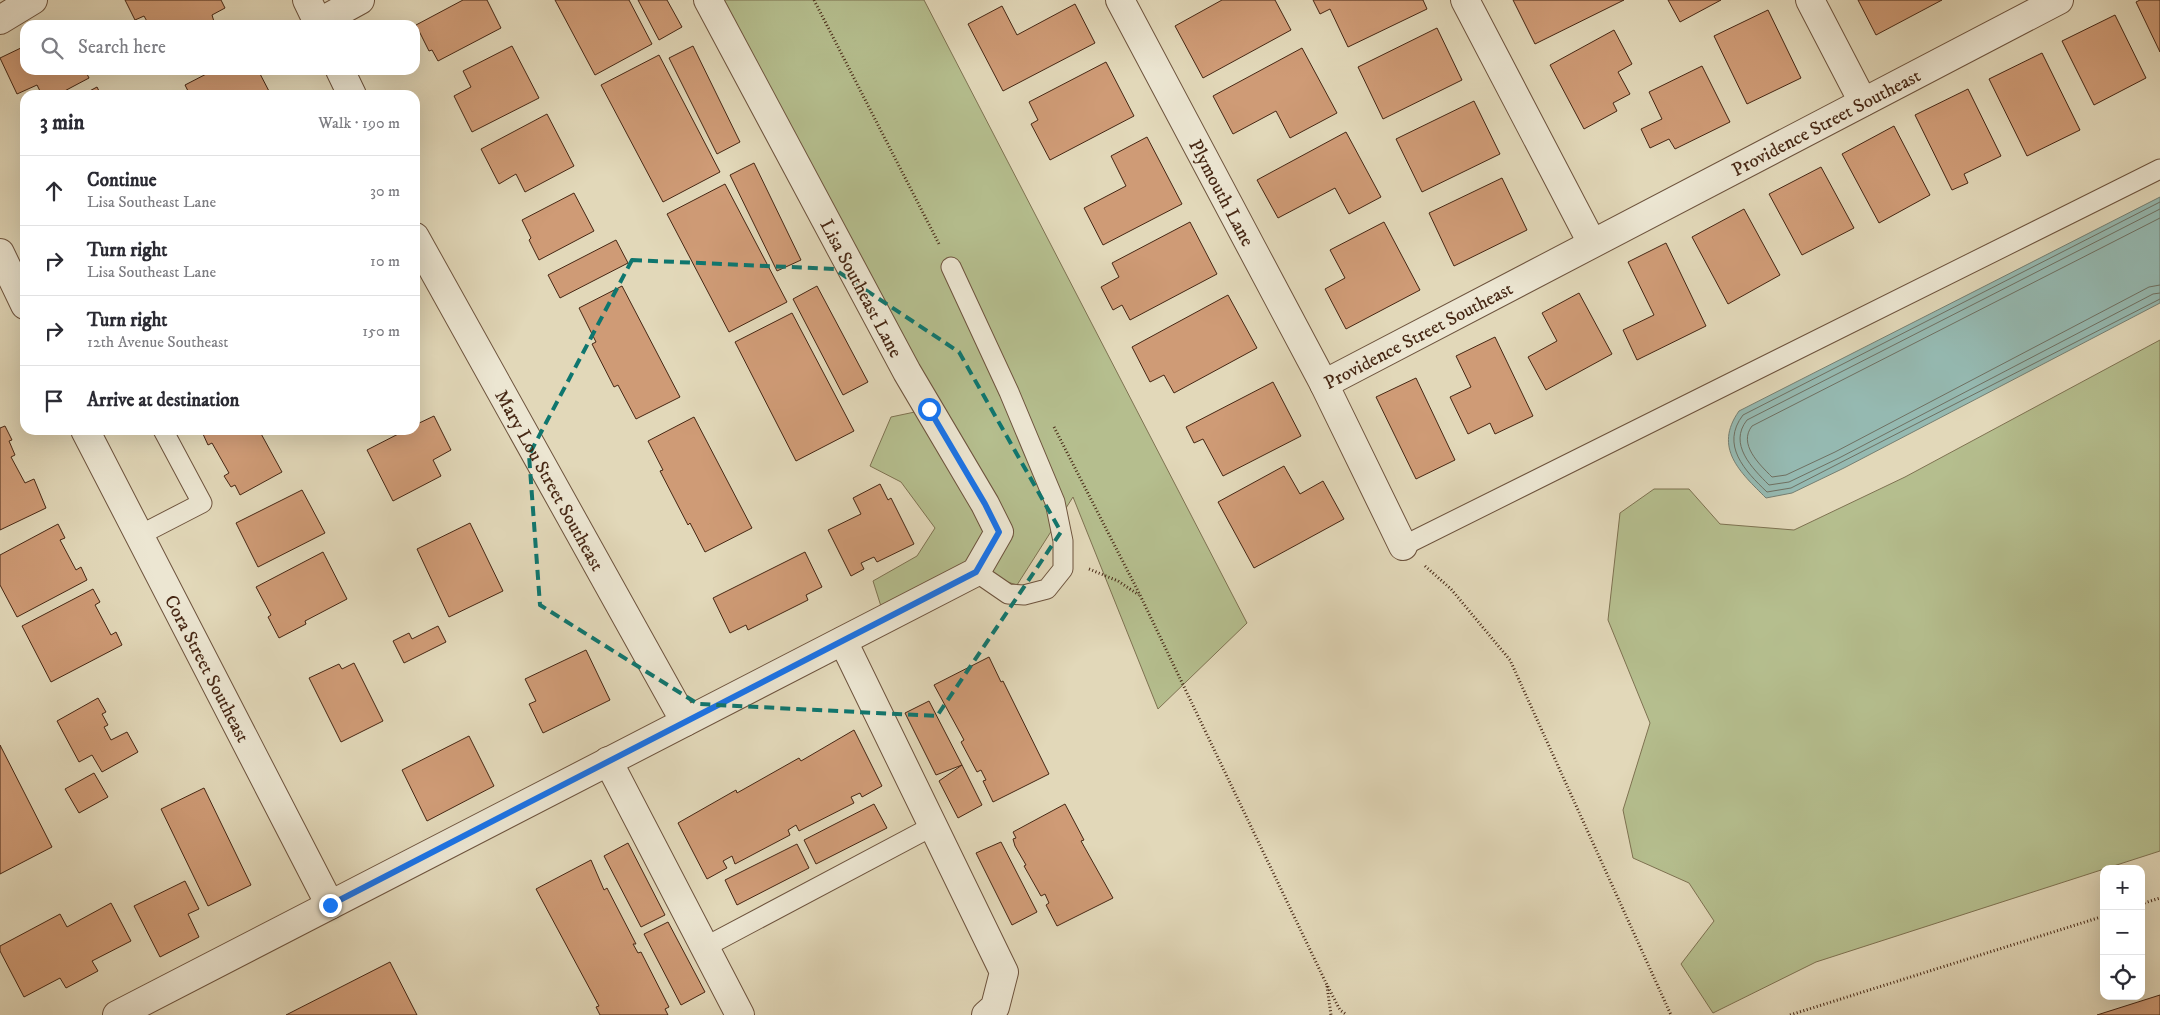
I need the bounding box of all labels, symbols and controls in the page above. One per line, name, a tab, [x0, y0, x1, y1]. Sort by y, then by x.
search box	[20, 20, 420, 75]
icon: search	[38, 34, 66, 62]
text: Search here	[78, 36, 166, 59]
street label: Providence Street Southeast	[1728, 64, 1925, 182]
text: 3 min	[40, 110, 85, 136]
text: Walk · 190 m	[318, 113, 400, 133]
street label: Plymouth Lane	[1183, 136, 1259, 251]
text: Continue	[87, 169, 157, 192]
icon: ahead	[40, 177, 68, 205]
text: 30 m	[370, 181, 400, 201]
text: Lisa Southeast Lane	[87, 192, 216, 212]
street label: Lisa Southeast Lane	[815, 216, 907, 362]
text: Turn right	[87, 239, 167, 262]
icon: right	[40, 247, 68, 275]
text: 10 m	[370, 251, 400, 271]
text: Lisa Southeast Lane	[87, 262, 216, 282]
street label: Providence Street Southeast	[1320, 277, 1517, 395]
text: Turn right	[87, 309, 167, 332]
icon: right	[40, 317, 68, 345]
text: 150 m	[362, 321, 400, 341]
text: 12th Avenue Southeast	[87, 332, 229, 352]
street label: Mary Lou Street Southeast	[489, 386, 609, 575]
icon: arrive	[40, 387, 68, 415]
text: Arrive at destination	[87, 389, 239, 412]
route start	[918, 398, 941, 421]
street label: Cora Street Southeast	[159, 591, 254, 747]
map controls	[2100, 865, 2145, 1000]
button: +	[2100, 865, 2145, 910]
route end	[319, 894, 342, 917]
button: −	[2100, 910, 2145, 955]
button: locate	[2100, 955, 2145, 1000]

